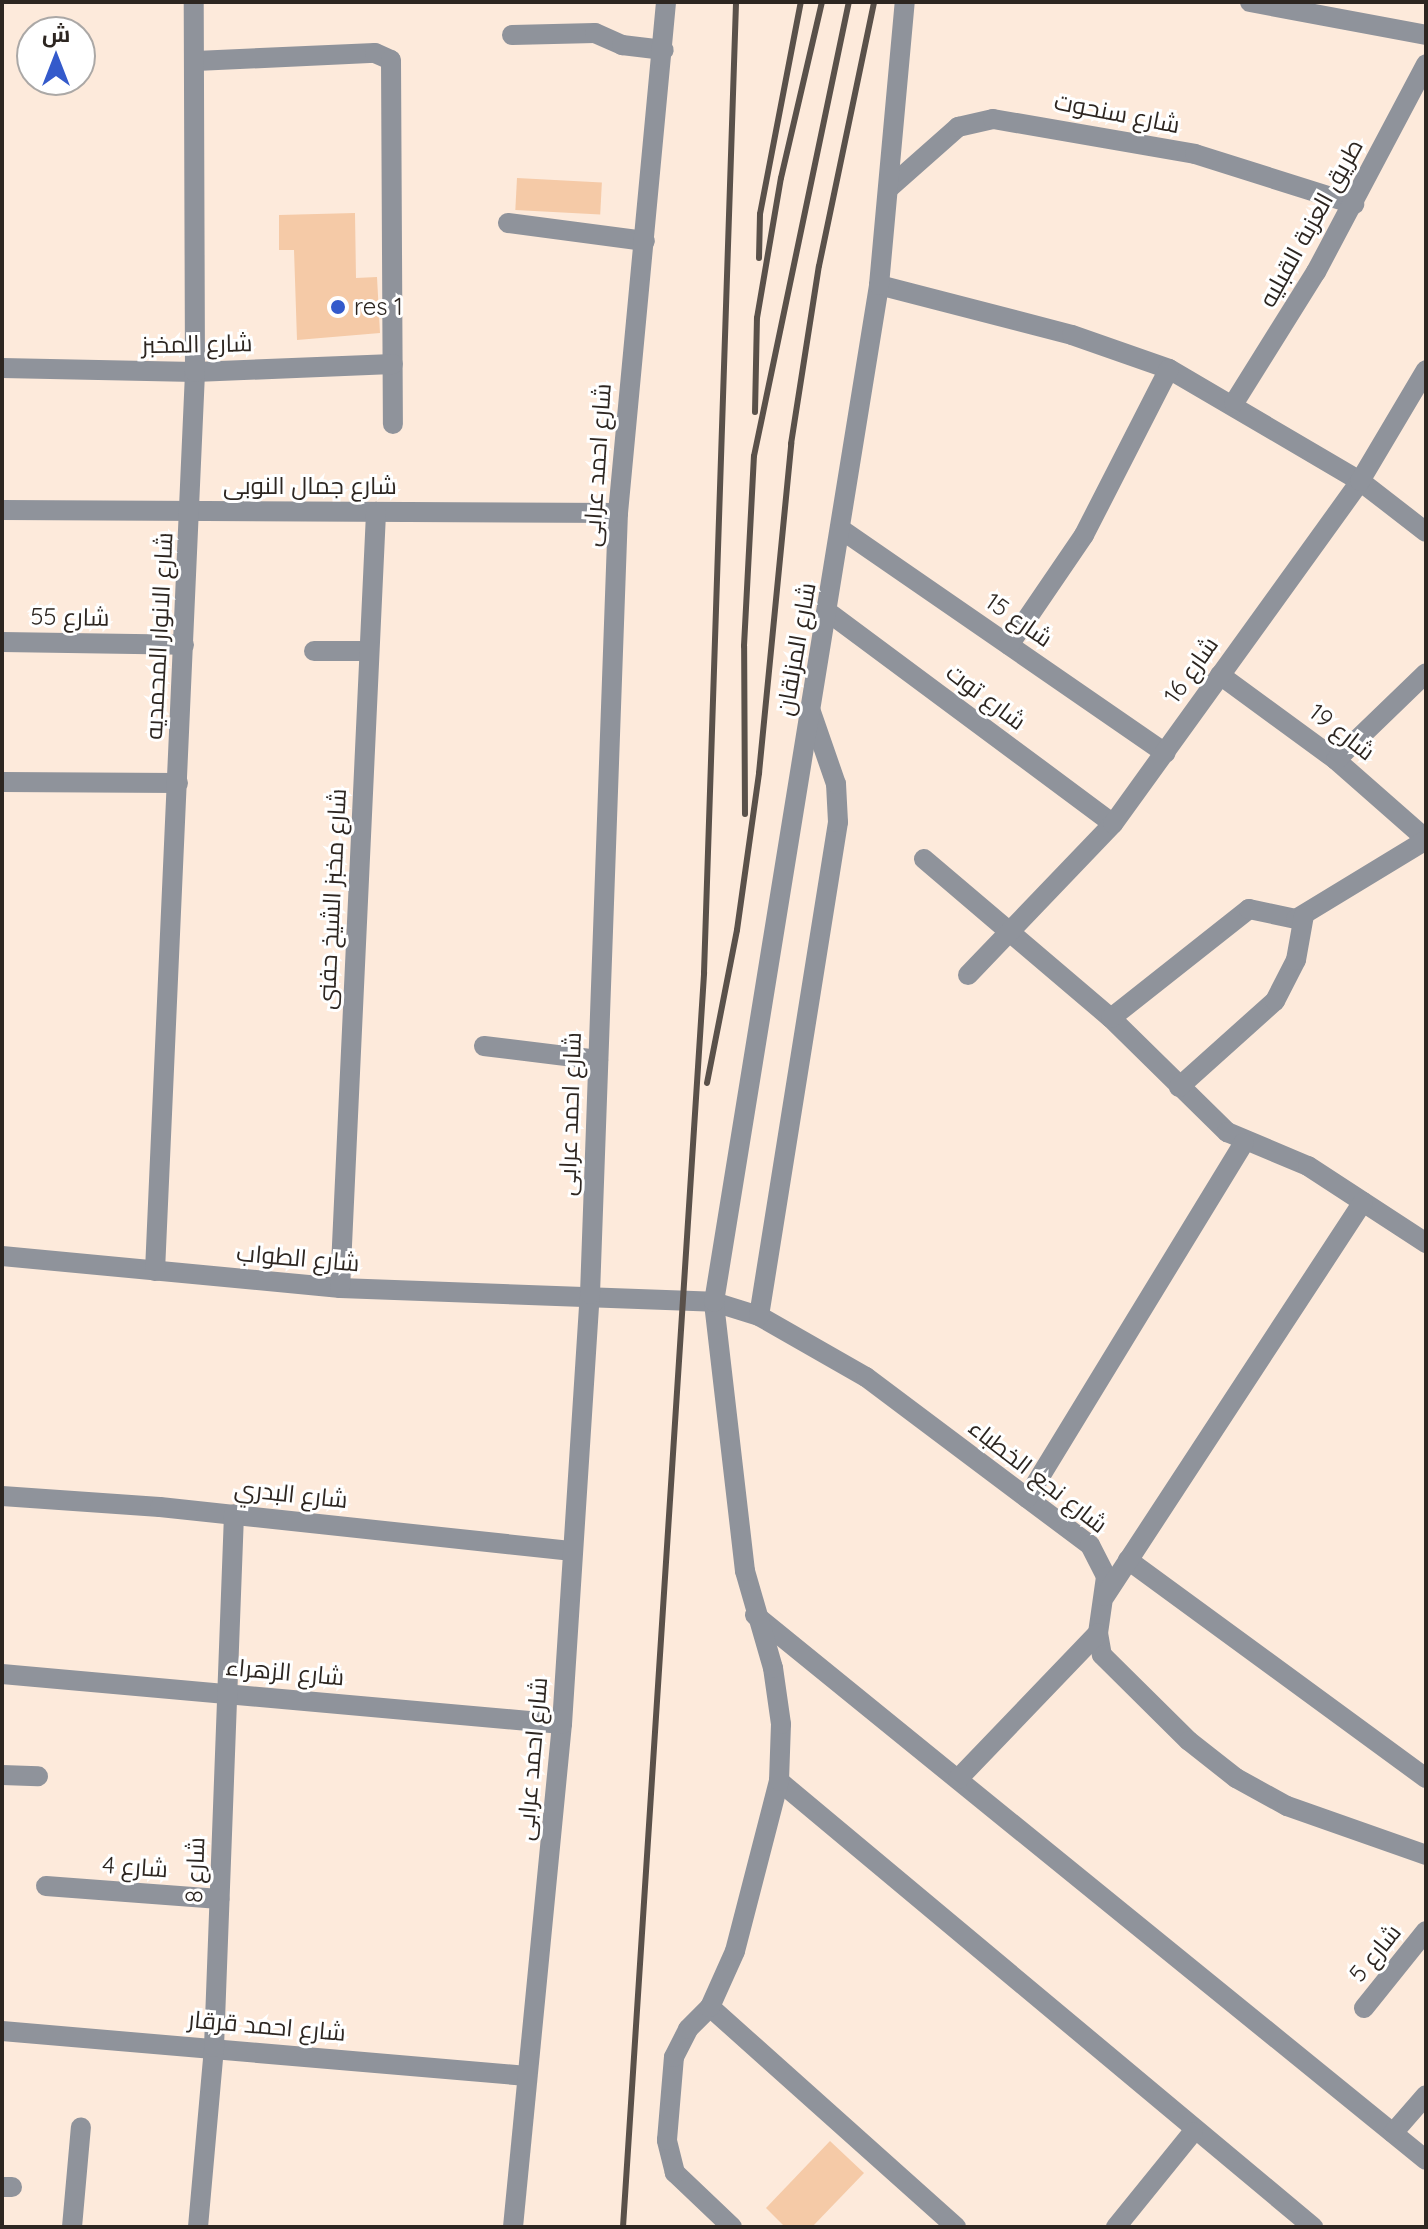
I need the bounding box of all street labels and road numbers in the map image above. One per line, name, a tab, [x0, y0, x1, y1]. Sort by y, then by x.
street label: شارع سنحوت	[1052, 87, 1182, 139]
street label: طريق العزبة القبليه	[1253, 134, 1369, 312]
street label: شارع المخبز	[141, 329, 253, 359]
street label: شارع احمد عرابى	[577, 382, 617, 548]
street label: شارع جمال النوبى	[223, 472, 397, 500]
street label: شارع الانوار المحمديه	[139, 532, 179, 740]
street label: شارع المزلقان	[770, 580, 822, 718]
street label: شارع 15	[980, 587, 1058, 653]
street label: شارع 55	[30, 602, 110, 632]
street label: شارع 16	[1158, 631, 1224, 709]
street label: شارع توت	[940, 658, 1032, 736]
street label: شارع 19	[1303, 697, 1381, 767]
street label: شارع مخبز الشيخ حفنى	[312, 788, 352, 1010]
street label: شارع احمد عرابى	[553, 1032, 587, 1196]
street label: شارع الطواب	[235, 1238, 361, 1278]
street label: شارع نجع الخطباء	[963, 1413, 1113, 1539]
street label: شارع البدري	[233, 1474, 349, 1514]
street label: شارع الزهراء	[224, 1652, 346, 1692]
street label: شارع احمد عرابى	[511, 1676, 553, 1842]
street label: شارع 8	[179, 1837, 211, 1903]
street label: شارع 4	[101, 1850, 169, 1884]
street label: شارع 5	[1343, 1918, 1407, 1988]
street label: شارع احمد قرقار	[187, 2005, 347, 2047]

